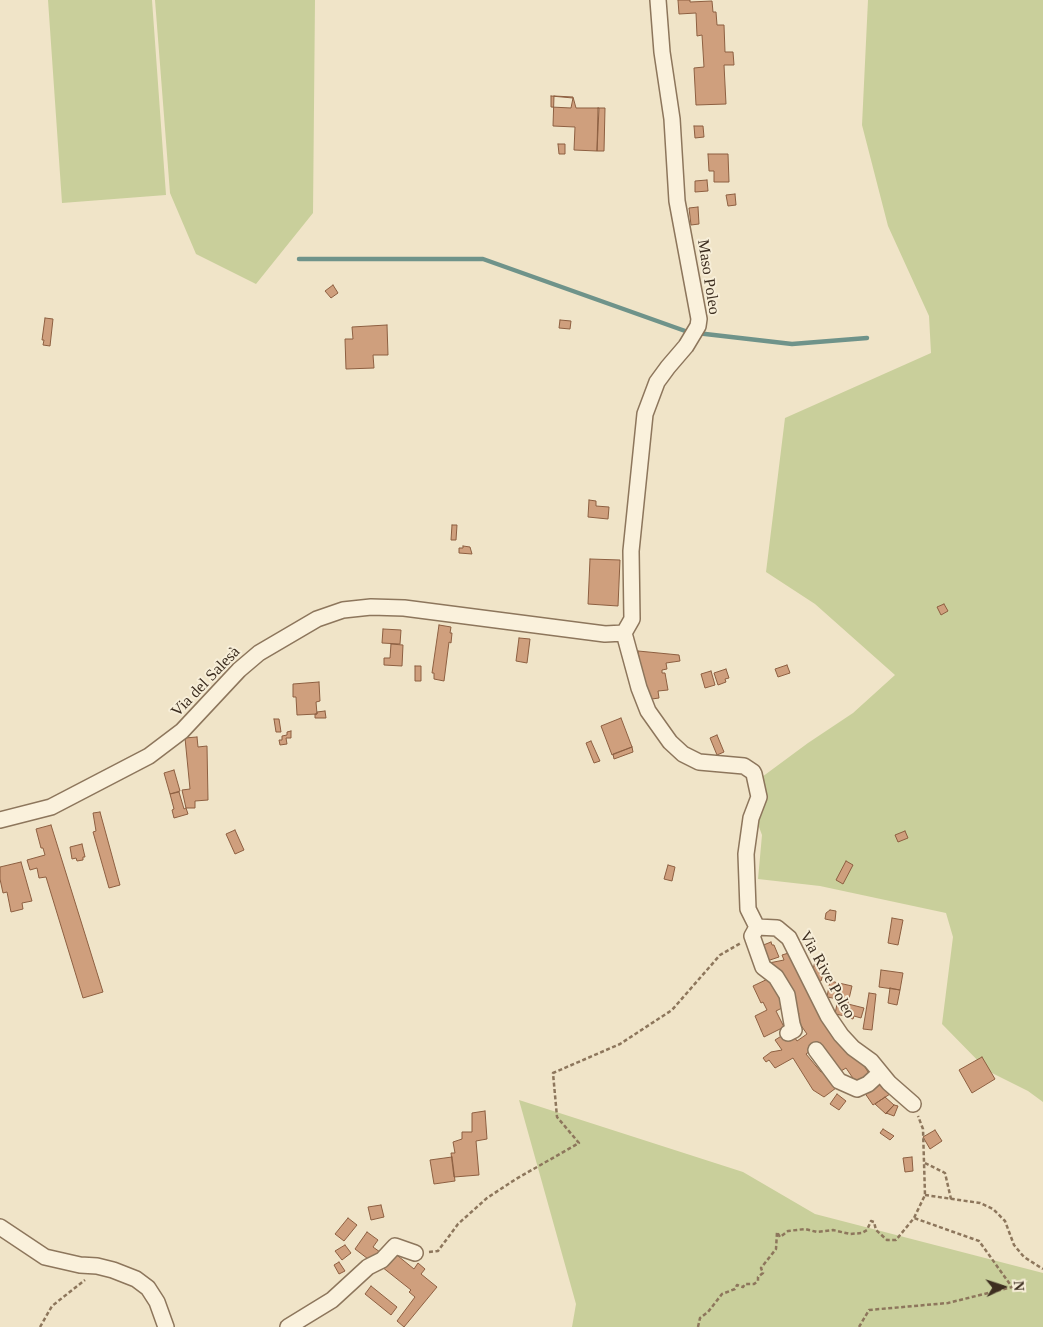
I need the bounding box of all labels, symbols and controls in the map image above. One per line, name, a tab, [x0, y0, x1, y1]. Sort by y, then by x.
street label: Maso Poleo	[693, 238, 723, 316]
street label: Via del Salesà	[168, 643, 244, 721]
street label: Via Rive Poleo	[795, 928, 859, 1022]
north arrow	[978, 1262, 1028, 1312]
text: N	[1011, 1280, 1026, 1291]

